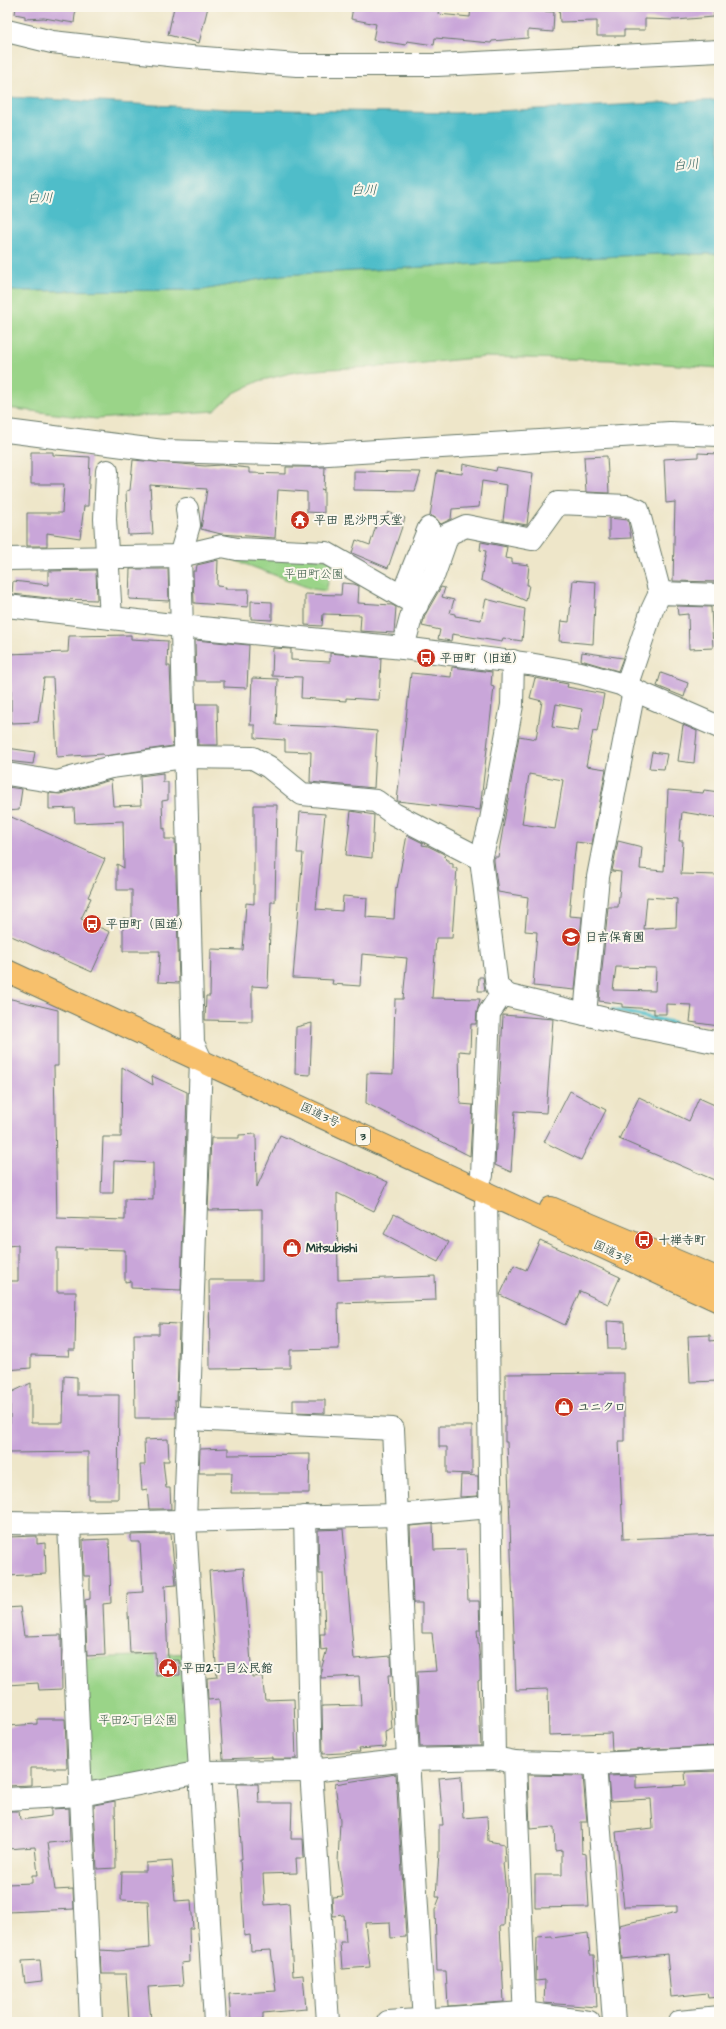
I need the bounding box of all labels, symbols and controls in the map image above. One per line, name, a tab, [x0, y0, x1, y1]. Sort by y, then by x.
water label: 白川	[672, 155, 700, 175]
water label: 白川	[351, 181, 377, 199]
water label: 白川	[27, 189, 53, 207]
temple icon: 平田 毘沙門天堂	[289, 509, 311, 531]
place label: 平田 毘沙門天堂	[314, 512, 403, 529]
park label: 平田町公園	[284, 566, 344, 583]
bus stop icon: 平田町（旧道）	[415, 647, 437, 669]
place label: 平田町（旧道）	[440, 650, 524, 667]
bus stop icon: 平田町（国道）	[81, 913, 103, 935]
place label: 平田町（国道）	[106, 916, 190, 933]
school or university icon: 日吉保育園	[560, 926, 582, 948]
place label: 日吉保育園	[585, 929, 645, 946]
street label: 国道3号	[297, 1098, 343, 1132]
road number: 3	[356, 1127, 370, 1145]
bus stop icon: 十禅寺町	[633, 1229, 655, 1251]
place label: 十禅寺町	[658, 1232, 706, 1249]
street label: 国道3号	[590, 1236, 636, 1270]
shop icon: Mitsubishi	[281, 1237, 303, 1259]
place label: Mitsubishi	[306, 1240, 357, 1257]
shop icon: ユニクロ	[553, 1396, 575, 1418]
place label: ユニクロ	[578, 1399, 626, 1416]
public building icon: 平田2丁目公民館	[157, 1657, 179, 1679]
place label: 平田2丁目公民館	[182, 1660, 273, 1677]
park label: 平田2丁目公園	[99, 1712, 177, 1729]

